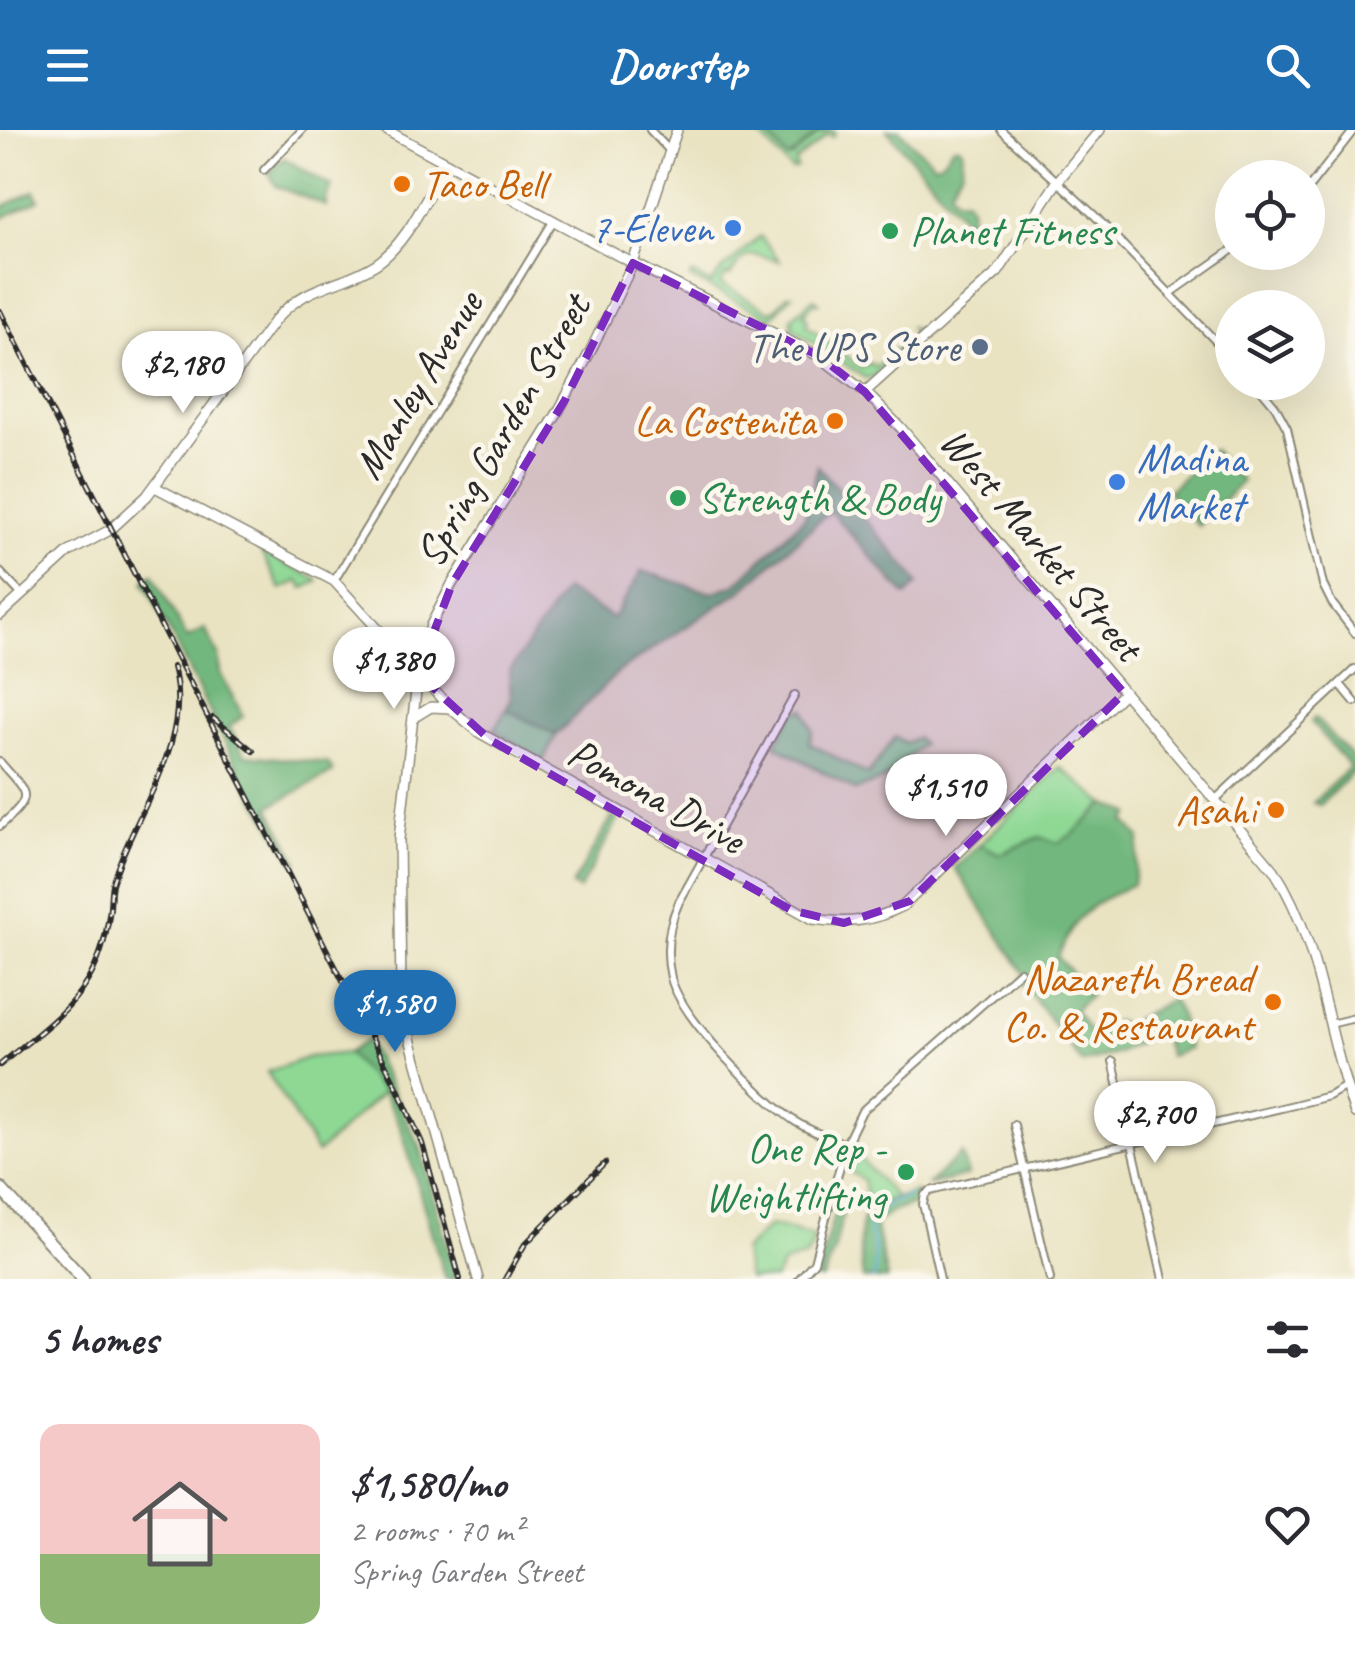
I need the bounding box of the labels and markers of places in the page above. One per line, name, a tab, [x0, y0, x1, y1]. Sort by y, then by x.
place label: Taco Bell	[422, 158, 552, 211]
marker: Taco Bell	[391, 173, 413, 195]
place label: 7-Eleven	[591, 202, 715, 255]
place label: Planet Fitness	[910, 205, 1118, 258]
marker: 7-Eleven	[722, 217, 744, 239]
marker: Planet Fitness	[879, 220, 901, 242]
place label: The UPS Store	[748, 321, 962, 374]
pin: $2,180	[102, 331, 264, 416]
marker: The UPS Store	[969, 336, 991, 358]
place label: La Costenita	[634, 395, 818, 448]
marker: La Costenita	[824, 410, 846, 432]
place label: Madina Market	[1137, 432, 1250, 533]
marker: Madina Market	[1106, 471, 1128, 493]
place label: Strength & Body	[698, 472, 943, 525]
marker: Strength & Body	[667, 487, 689, 509]
pin: $1,380	[313, 627, 475, 712]
pin: $1,510	[865, 754, 1027, 839]
place label: Asahi	[1176, 784, 1261, 837]
marker: Asahi	[1265, 799, 1287, 821]
place label: Nazareth Bread Co. & Restaurant	[1003, 952, 1258, 1053]
pin: $1,580	[314, 970, 476, 1055]
marker: Nazareth Bread Co. & Restaurant	[1262, 991, 1284, 1013]
pin: $2,700	[1074, 1081, 1236, 1166]
place label: One Rep - Weightlifting	[705, 1122, 888, 1223]
marker: One Rep - Weightlifting	[895, 1161, 917, 1183]

